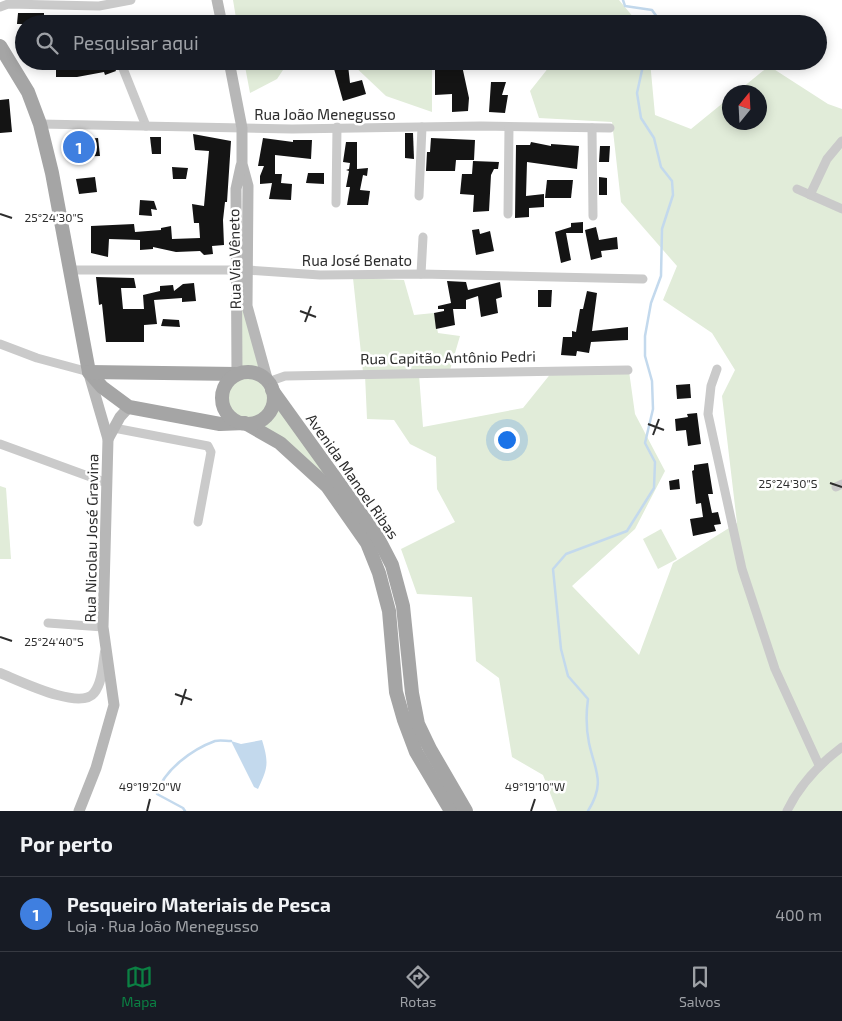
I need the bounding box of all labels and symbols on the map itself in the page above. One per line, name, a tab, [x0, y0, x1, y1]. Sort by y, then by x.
north arrow	[722, 85, 767, 130]
street label: Rua João Menegusso	[254, 105, 396, 123]
pin: 1	[63, 128, 95, 166]
street label: Rua Via Vêneto	[224, 208, 244, 310]
text: 25°24'30"S	[25, 210, 84, 224]
street label: Rua José Benato	[302, 251, 412, 269]
street label: Rua Capitão Antônio Pedri	[360, 346, 536, 368]
street label: Avenida Manoel Ribas	[303, 410, 403, 542]
your location	[494, 427, 520, 453]
street label: Rua Nicolau José Gravina	[81, 454, 101, 622]
text: 25°24'30"S	[759, 476, 818, 490]
text: 25°24'40"S	[24, 634, 84, 648]
text: 49°19'20"W	[119, 779, 181, 793]
text: 49°19'10"W	[505, 779, 565, 793]

